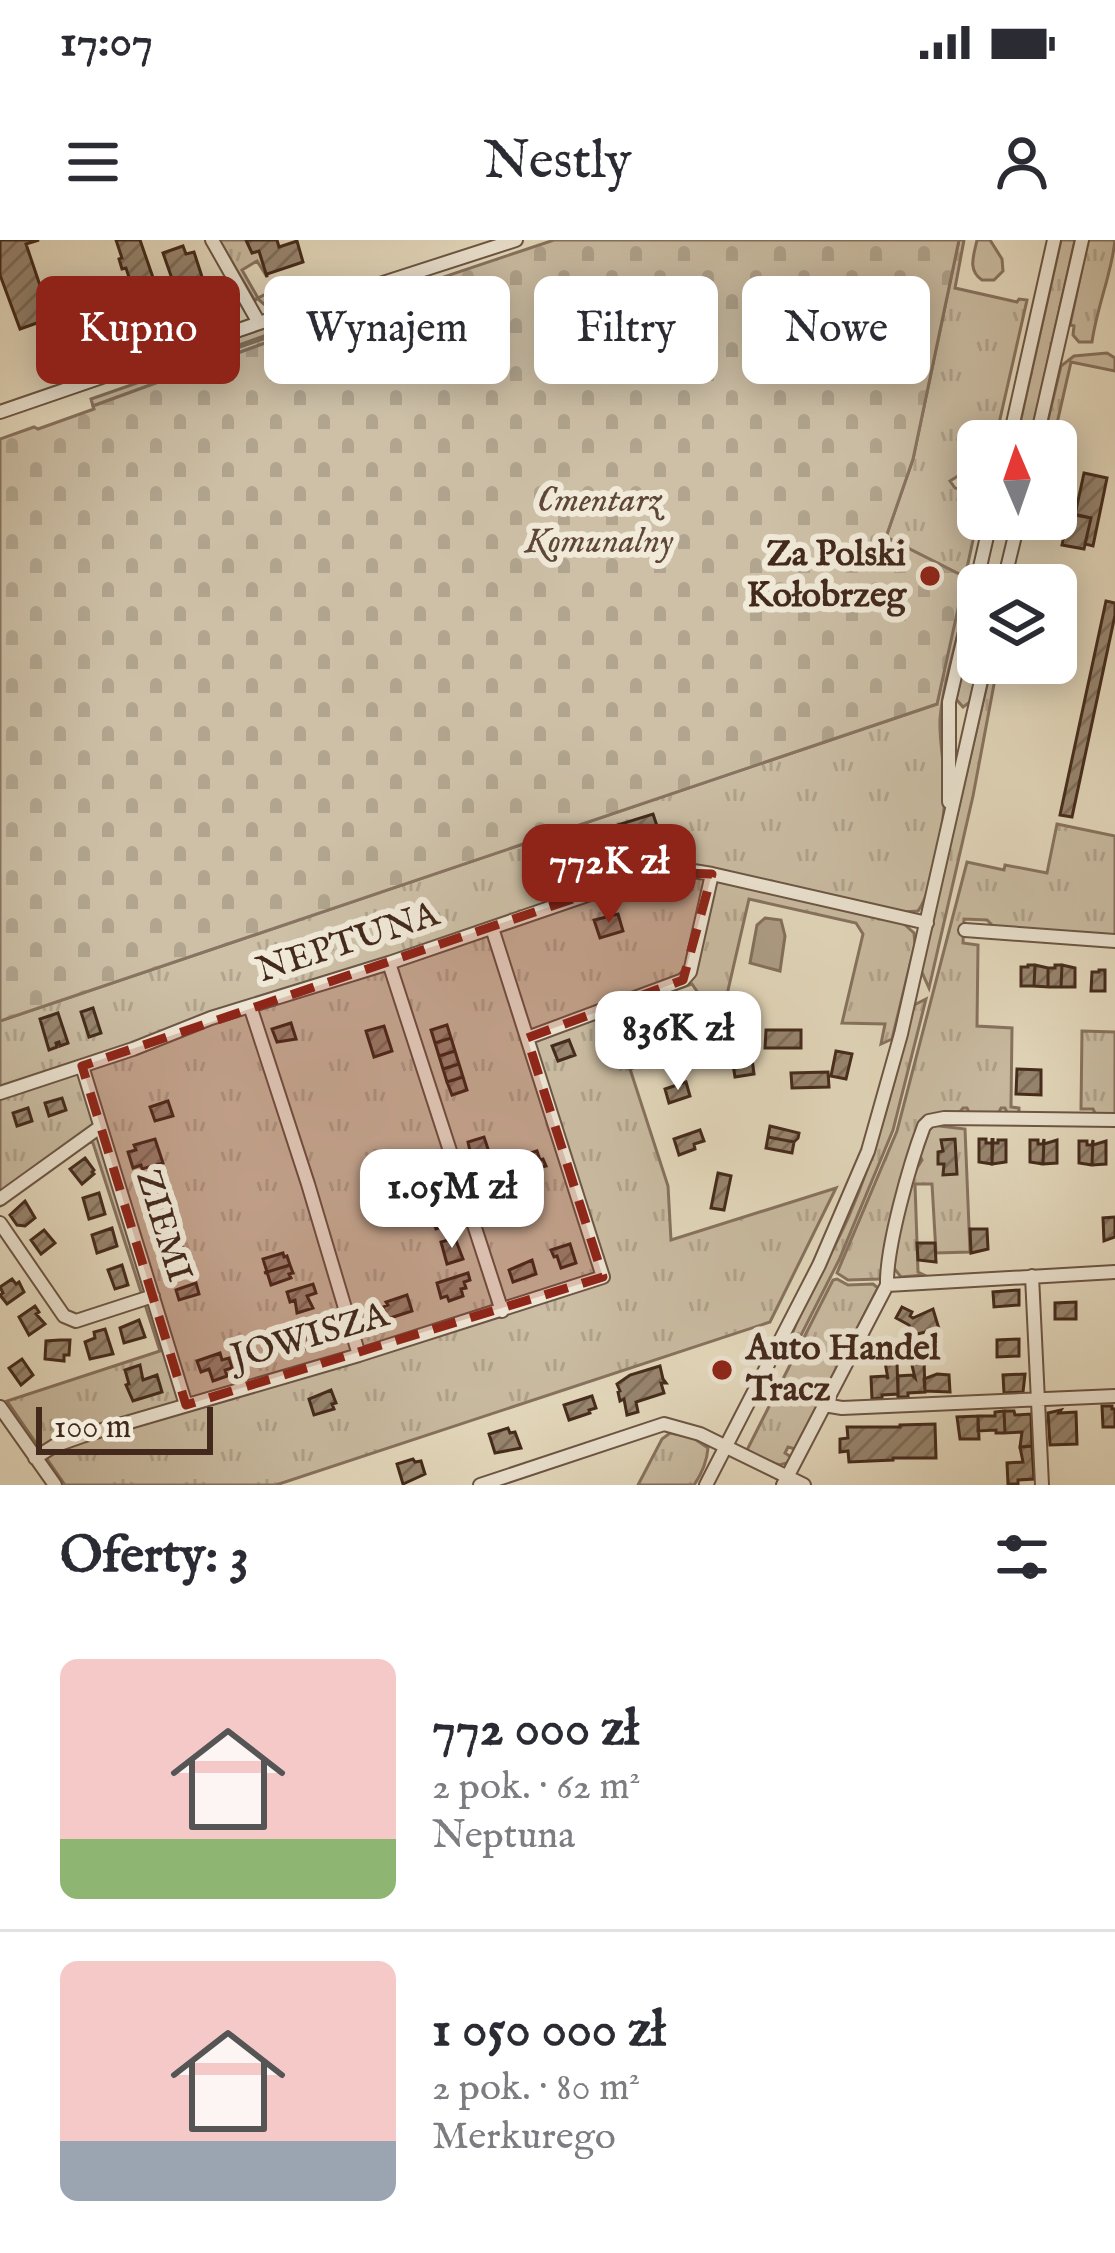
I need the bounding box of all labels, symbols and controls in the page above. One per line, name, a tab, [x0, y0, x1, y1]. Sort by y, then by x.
text: 17:07	[60, 14, 153, 71]
text: Nestly	[483, 128, 632, 197]
icon: menu	[60, 129, 126, 195]
icon: person	[989, 129, 1055, 195]
chip: Kupno	[36, 276, 240, 384]
chip: Wynajem	[264, 276, 510, 384]
chip: Filtry	[534, 276, 718, 384]
chip: Nowe	[742, 276, 930, 384]
north arrow	[957, 420, 1077, 540]
map controls	[957, 420, 1077, 684]
park label: Cmentarz Komunalny	[523, 478, 674, 565]
place label: Za Polski Kołobrzeg	[747, 532, 907, 619]
marker: Za Polski Kołobrzeg	[917, 563, 943, 589]
button: layers	[957, 564, 1077, 684]
pin: 772K zł	[498, 824, 720, 926]
text: 772K zł	[549, 838, 669, 887]
street label: NEPTUNA	[251, 891, 447, 994]
pin: 836K zł	[567, 991, 789, 1093]
text: 836K zł	[622, 1005, 734, 1054]
pin: 1.05M zł	[328, 1149, 576, 1251]
text: 1.05M zł	[387, 1163, 517, 1212]
street label: ZIEMI	[124, 1164, 202, 1288]
street label: JOWISZA	[222, 1292, 396, 1382]
place label: Auto Handel Tracz	[744, 1326, 941, 1413]
marker: Auto Handel Tracz	[709, 1357, 735, 1383]
scale bar	[36, 1401, 213, 1454]
text: 100 m	[54, 1407, 131, 1449]
icon: filters	[989, 1524, 1055, 1590]
text: Oferty: 3	[60, 1525, 249, 1590]
text: 772 000 zł	[432, 1698, 639, 1763]
icon: home	[156, 1707, 300, 1851]
text: 2 pok. · 62 m²	[432, 1763, 641, 1812]
text: Neptuna	[432, 1812, 575, 1861]
text: 1 050 000 zł	[432, 1999, 666, 2064]
icon: home	[156, 2009, 300, 2153]
text: 2 pok. · 80 m²	[432, 2064, 640, 2113]
text: Merkurego	[432, 2113, 616, 2162]

